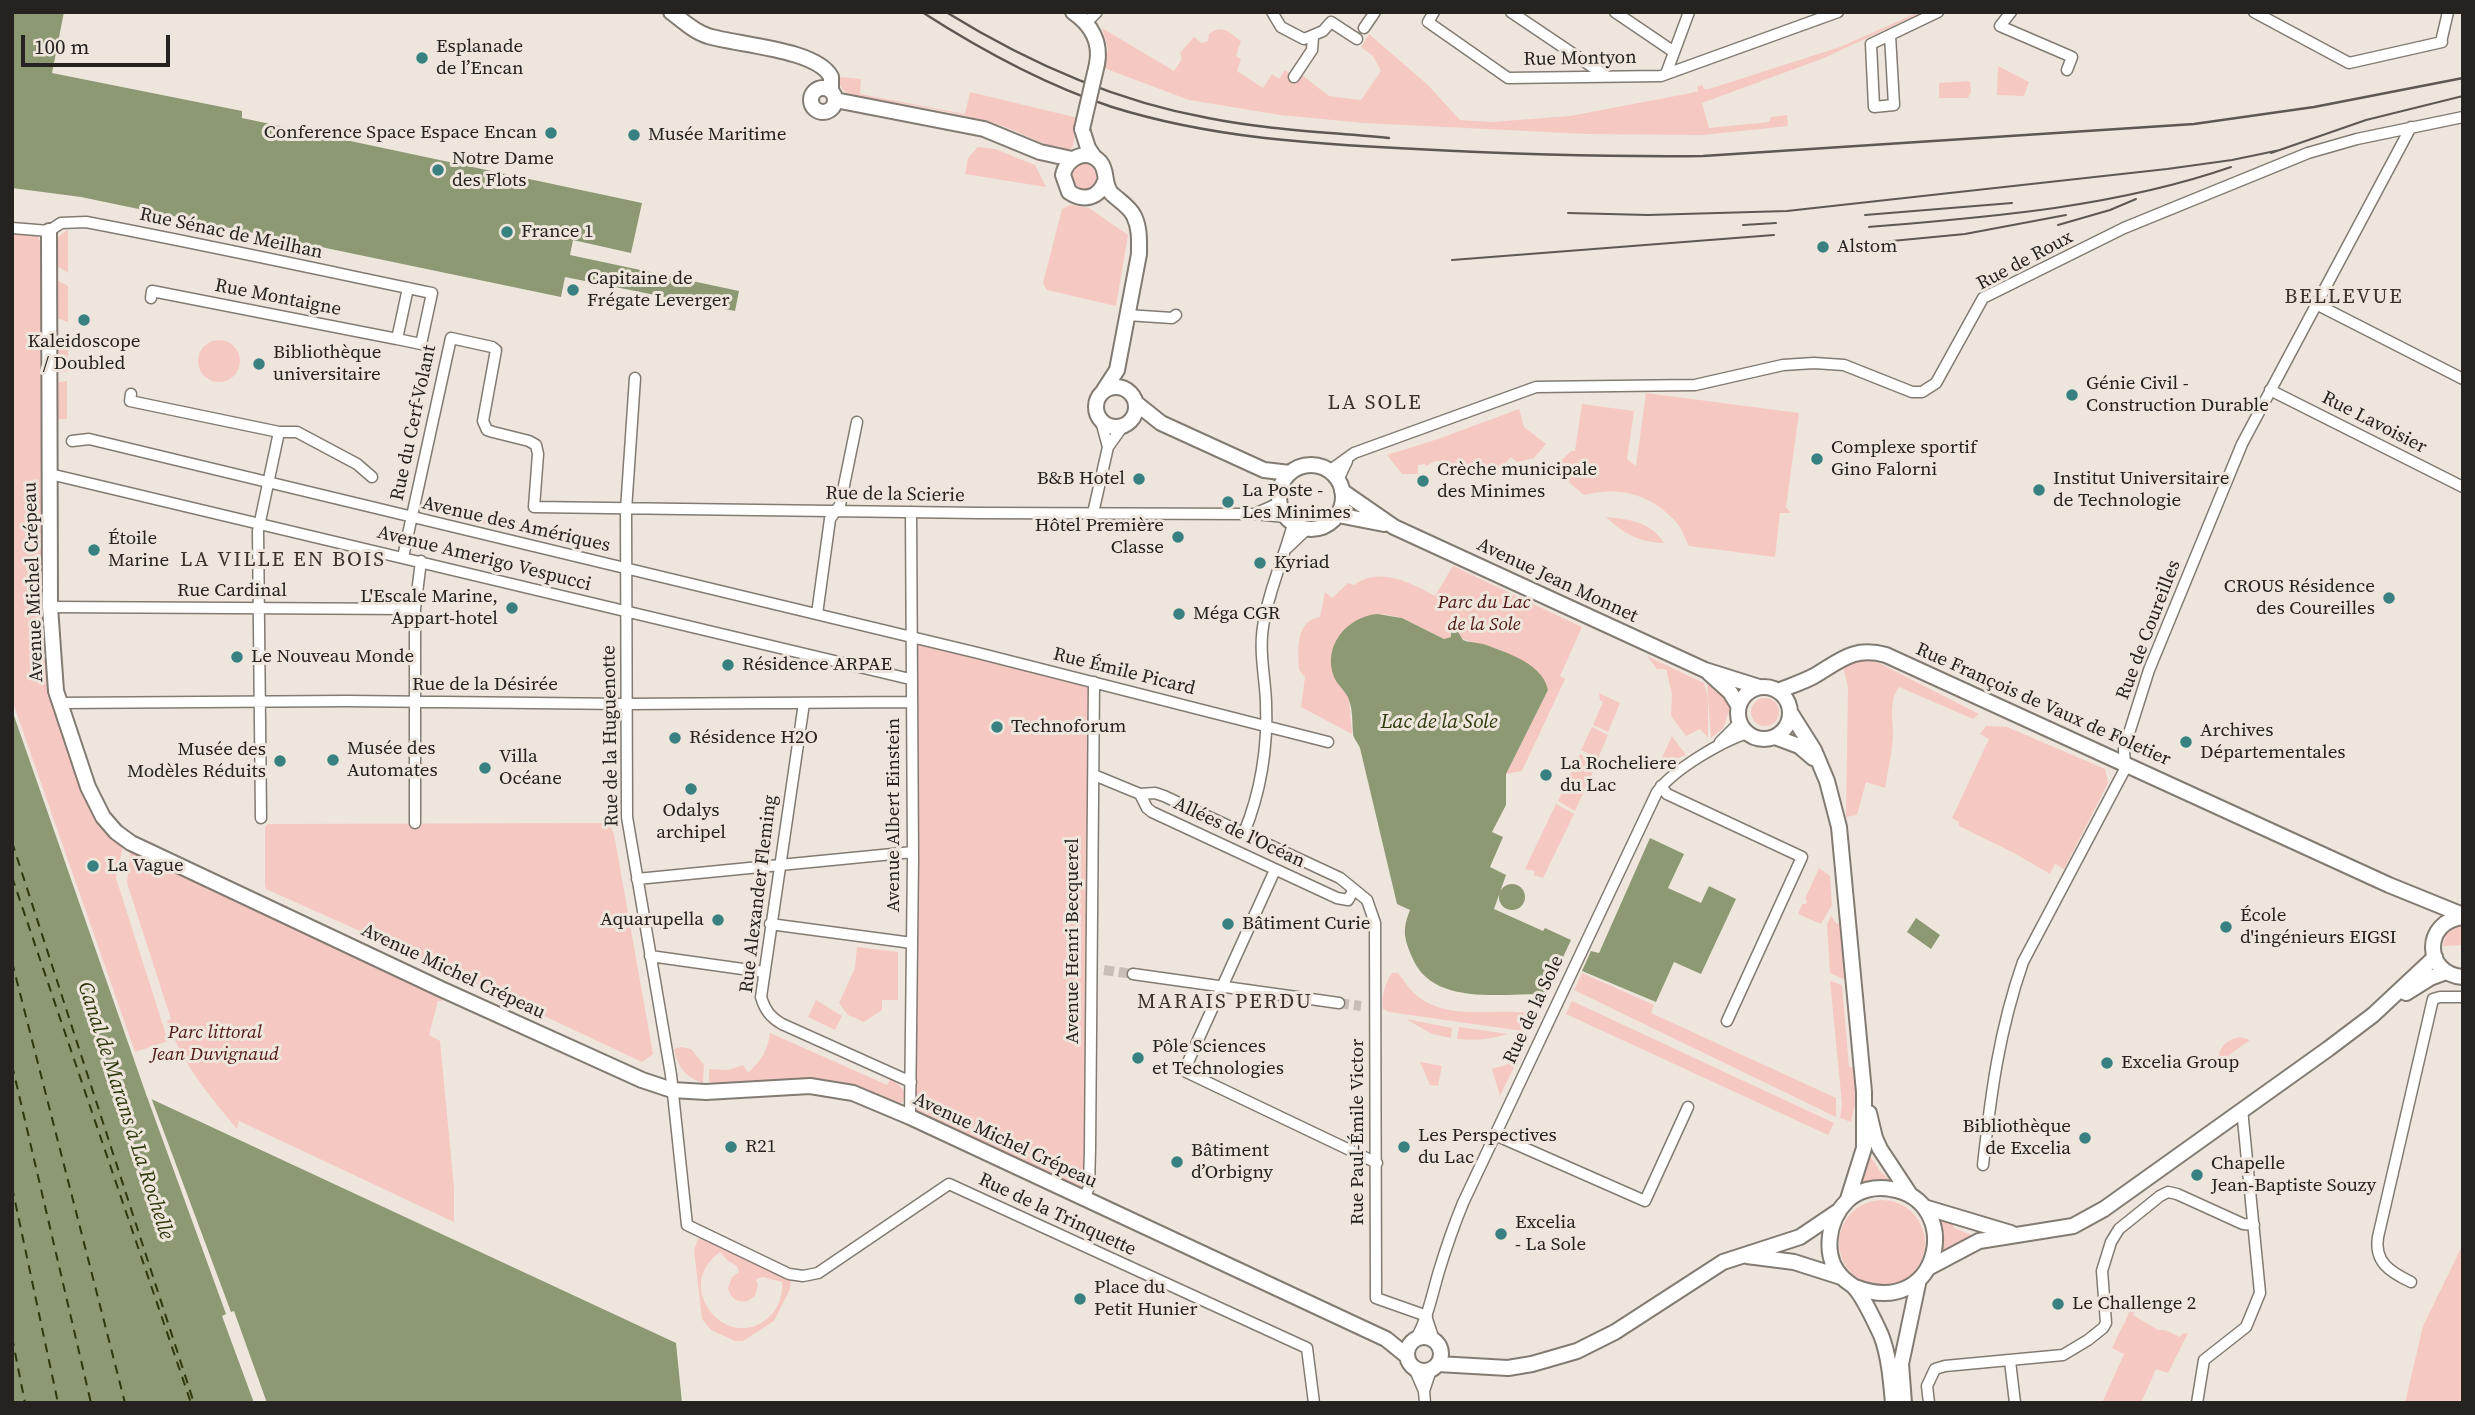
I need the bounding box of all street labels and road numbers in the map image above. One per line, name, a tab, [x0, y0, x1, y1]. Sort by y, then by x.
street label: Rue Montyon	[1523, 47, 1637, 71]
street label: Rue Sénac de Meilhan	[137, 203, 325, 265]
street label: Rue de Roux	[1973, 226, 2077, 296]
street label: Rue Montaigne	[213, 275, 343, 321]
street label: Rue du Cerf-Volant	[386, 343, 442, 503]
street label: Rue Lavoisier	[2318, 387, 2430, 459]
street label: Avenue Michel Crépeau	[19, 481, 49, 683]
street label: Rue de la Scierie	[825, 482, 965, 508]
street label: Avenue des Amériques	[420, 492, 612, 558]
street label: Avenue Amerigo Vespucci	[375, 521, 593, 597]
street label: Avenue Jean Monnet	[1473, 534, 1641, 628]
street label: Rue de Coureilles	[2112, 557, 2186, 703]
street label: Rue Cardinal	[177, 580, 287, 602]
street label: Rue François de Vaux de Foletier	[1912, 638, 2174, 772]
street label: Rue Émile Picard	[1051, 643, 1197, 701]
street label: Rue de la Huguenotte	[598, 645, 624, 827]
street label: Rue de la Désirée	[412, 674, 558, 696]
street label: Avenue Albert Einstein	[883, 718, 905, 912]
street label: Allées de l'Océan	[1170, 793, 1308, 873]
street label: Rue Alexander Fleming	[736, 794, 782, 994]
street label: Avenue Henri Becquerel	[1062, 838, 1084, 1044]
street label: Avenue Michel Crépeau	[357, 919, 549, 1025]
street label: Rue de la Sole	[1499, 952, 1569, 1068]
street label: Rue Paul-Émile Victor	[1347, 1039, 1369, 1225]
street label: Avenue Michel Crépeau	[909, 1088, 1101, 1194]
street label: Rue de la Trinquette	[975, 1169, 1139, 1261]

